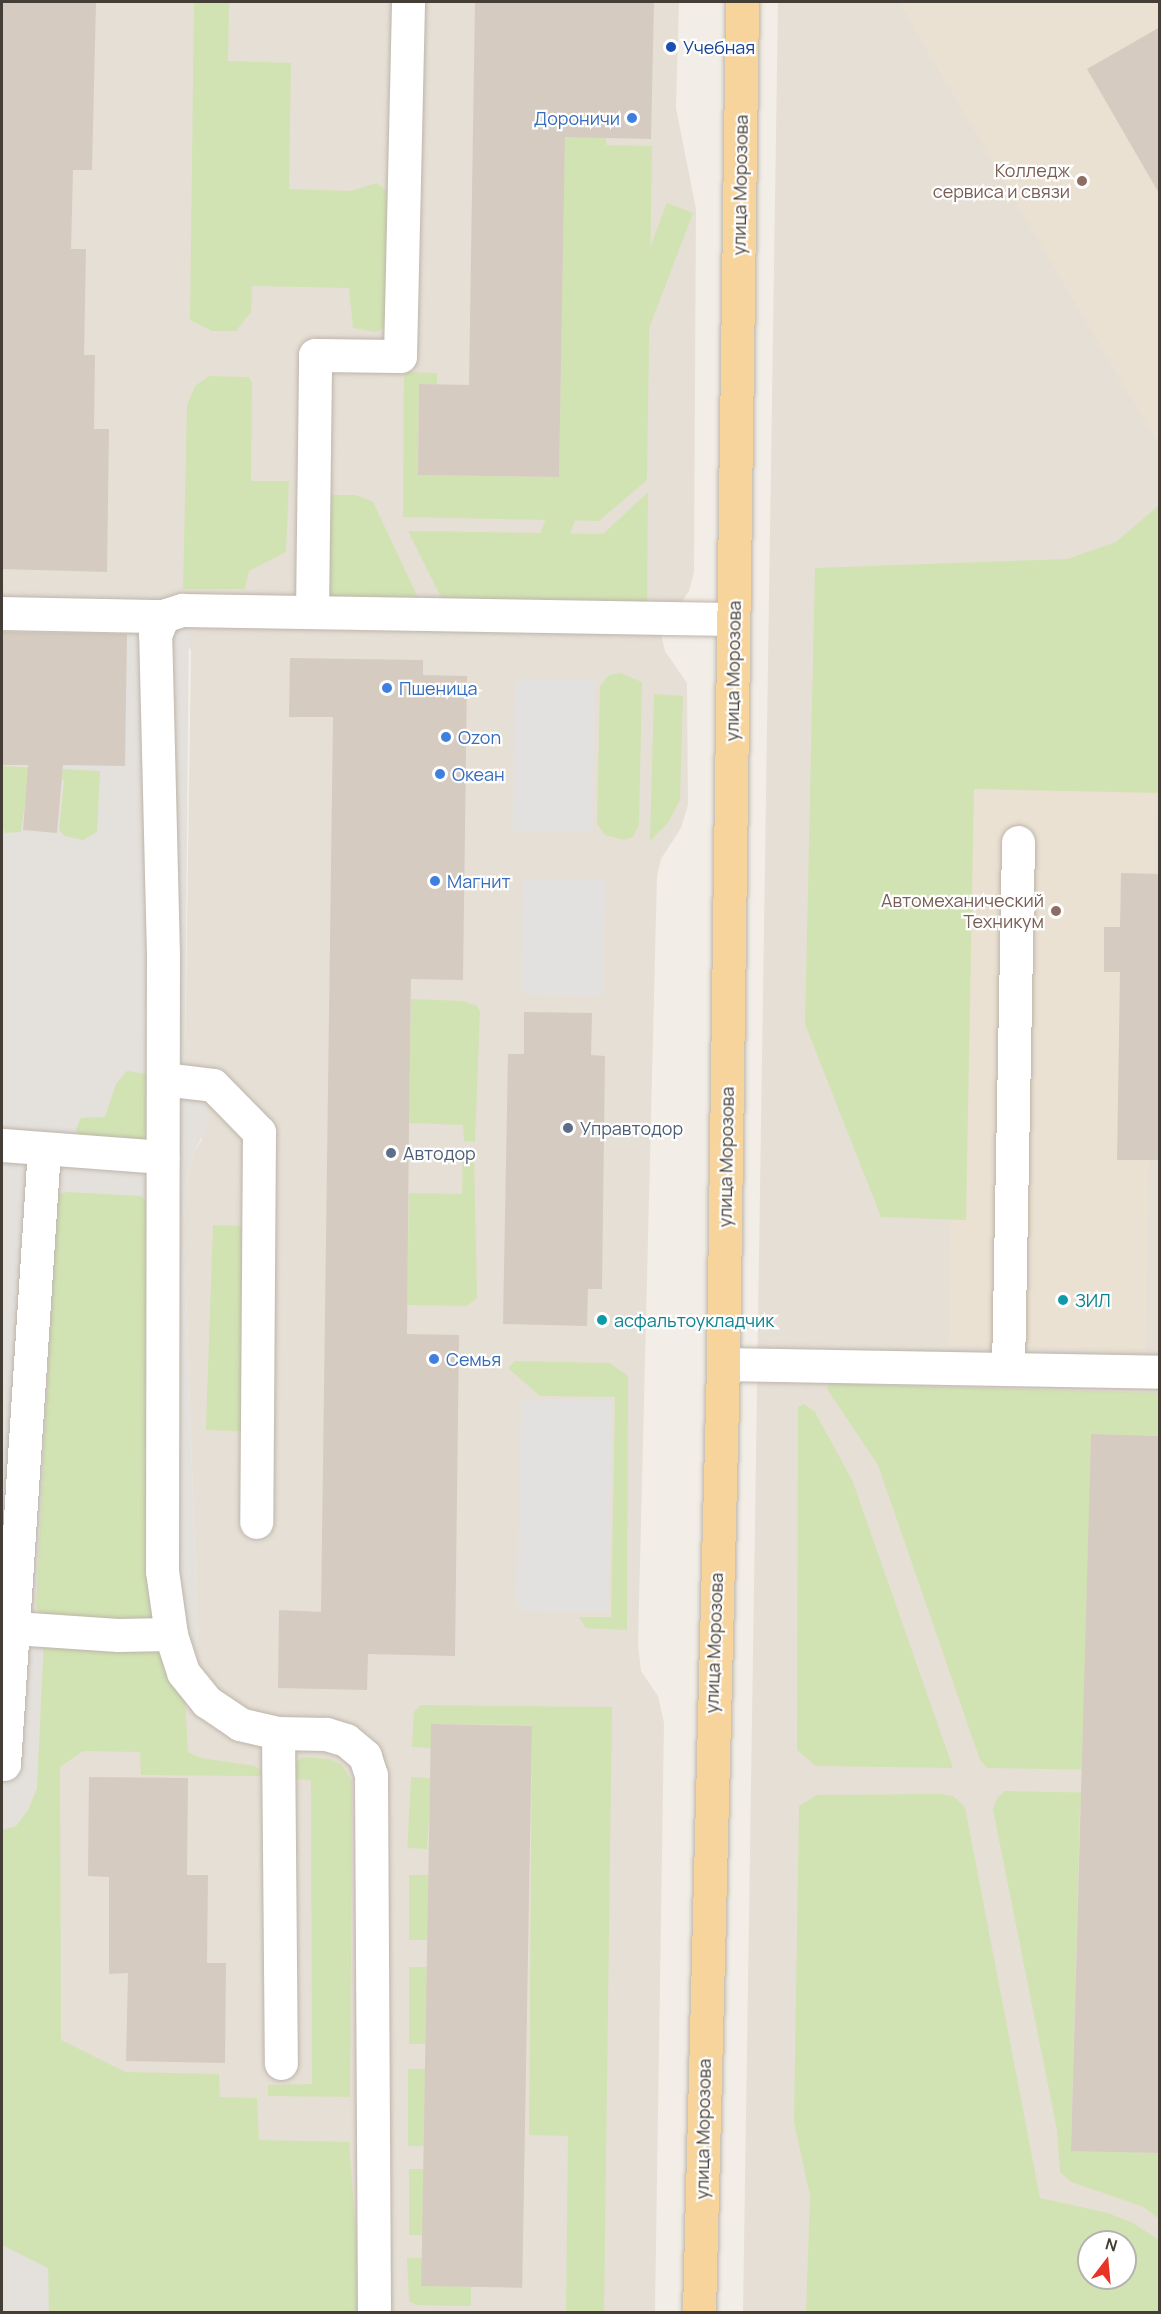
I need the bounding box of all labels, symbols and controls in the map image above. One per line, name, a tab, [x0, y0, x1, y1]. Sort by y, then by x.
place label: Учебная	[683, 36, 755, 58]
marker: Учебная	[664, 40, 678, 54]
place label: Дороничи	[534, 107, 620, 129]
marker: Дороничи	[625, 111, 639, 125]
street label: улица Морозова	[728, 114, 752, 256]
place label: Колледж сервиса и связи	[933, 160, 1070, 202]
marker: Колледж сервиса и связи	[1075, 174, 1089, 188]
street label: улица Морозова	[721, 600, 745, 742]
place label: Пшеница	[399, 677, 478, 699]
marker: Пшеница	[380, 681, 394, 695]
place label: Ozon	[458, 726, 501, 748]
marker: Ozon	[439, 730, 453, 744]
place label: Океан	[452, 763, 505, 785]
marker: Океан	[433, 767, 447, 781]
place label: Магнит	[447, 870, 510, 892]
marker: Магнит	[428, 874, 442, 888]
place label: Автомеханический Техникум	[881, 890, 1044, 932]
marker: Автомеханический Техникум	[1049, 904, 1063, 918]
street label: улица Морозова	[714, 1086, 738, 1228]
place label: Управтодор	[580, 1117, 683, 1139]
marker: Управтодор	[561, 1121, 575, 1135]
place label: Автодор	[403, 1142, 476, 1164]
marker: Автодор	[384, 1146, 398, 1160]
place label: ЗИЛ	[1075, 1289, 1111, 1311]
marker: ЗИЛ	[1056, 1293, 1070, 1307]
place label: асфальтоукладчик	[614, 1309, 774, 1331]
marker: асфальтоукладчик	[595, 1313, 609, 1327]
place label: Семья	[446, 1348, 501, 1370]
marker: Семья	[427, 1352, 441, 1366]
street label: улица Морозова	[701, 1572, 727, 1714]
street label: улица Морозова	[691, 2058, 715, 2200]
north arrow	[1077, 2230, 1137, 2290]
text: N	[1103, 2232, 1120, 2257]

